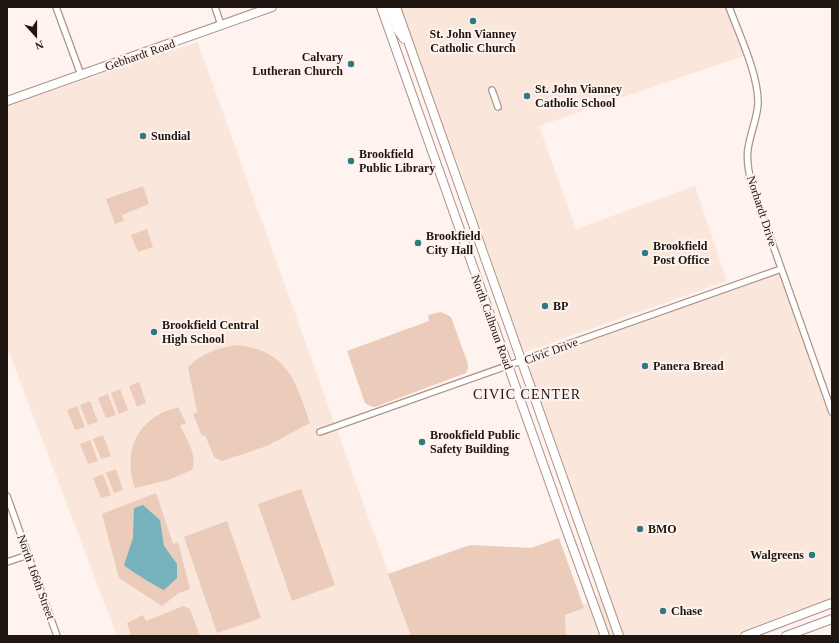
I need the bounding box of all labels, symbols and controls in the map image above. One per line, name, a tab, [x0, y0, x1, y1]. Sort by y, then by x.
north arrow	[16, 16, 56, 56]
marker: St. John Vianney Catholic Church	[468, 16, 478, 26]
place label: St. John Vianney Catholic Church	[429, 27, 517, 55]
street label: Gebhardt Road	[103, 37, 177, 73]
text: N	[34, 38, 45, 52]
place label: Calvary Lutheran Church	[252, 50, 343, 78]
marker: Calvary Lutheran Church	[346, 59, 356, 69]
place label: St. John Vianney Catholic School	[535, 82, 622, 110]
marker: St. John Vianney Catholic School	[522, 91, 532, 101]
place label: Sundial	[151, 129, 191, 143]
marker: Sundial	[138, 131, 148, 141]
place label: Brookfield Public Library	[359, 147, 435, 175]
marker: Brookfield Public Library	[346, 156, 356, 166]
street label: Norhardt Drive	[744, 174, 780, 248]
place label: Brookfield City Hall	[426, 229, 481, 257]
marker: Brookfield City Hall	[413, 238, 423, 248]
place label: Brookfield Post Office	[653, 239, 710, 267]
marker: Brookfield Post Office	[640, 248, 650, 258]
street label: North Calhoun Road	[468, 273, 516, 371]
place label: BP	[553, 299, 568, 313]
marker: BP	[540, 301, 550, 311]
place label: Brookfield Central High School	[162, 318, 259, 346]
marker: Brookfield Central High School	[149, 327, 159, 337]
street label: Civic Drive	[522, 335, 580, 367]
place label: Panera Bread	[653, 359, 724, 373]
marker: Panera Bread	[640, 361, 650, 371]
district label: CIVIC CENTER	[473, 387, 581, 402]
place label: Brookfield Public Safety Building	[430, 428, 521, 456]
marker: Brookfield Public Safety Building	[417, 437, 427, 447]
place label: BMO	[648, 522, 677, 536]
marker: BMO	[635, 524, 645, 534]
street label: North 166th Street	[14, 533, 58, 622]
place label: Walgreens	[750, 548, 804, 562]
marker: Walgreens	[807, 550, 817, 560]
place label: Chase	[671, 604, 703, 618]
marker: Chase	[658, 606, 668, 616]

